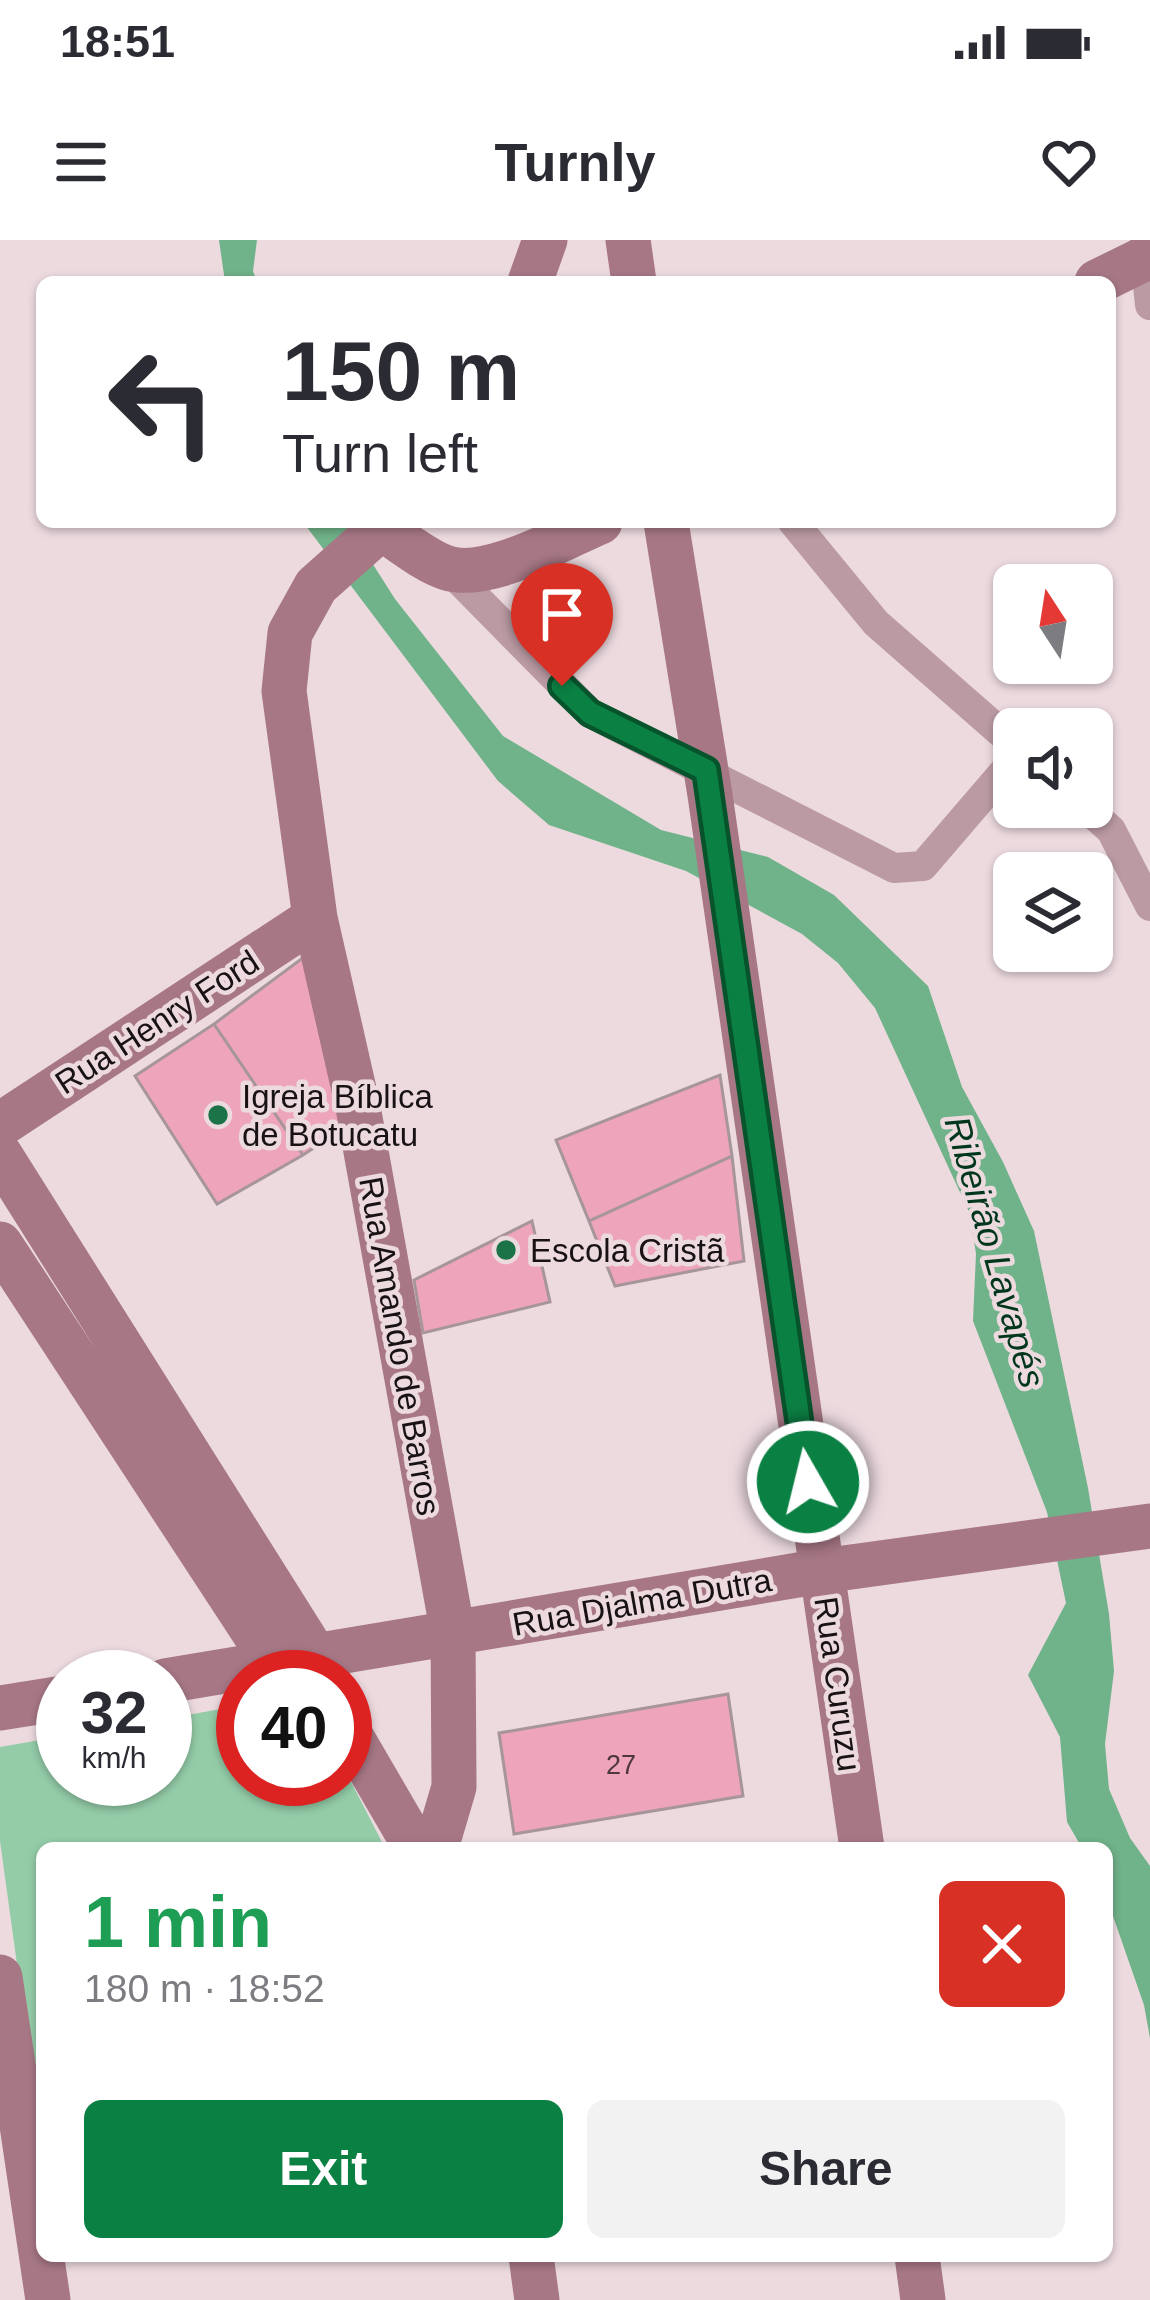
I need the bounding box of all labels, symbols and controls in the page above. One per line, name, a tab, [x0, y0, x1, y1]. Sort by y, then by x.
text: 18:51	[60, 16, 175, 67]
icon: menu	[48, 129, 114, 195]
icon: heart	[1036, 129, 1102, 195]
text: Turnly	[495, 132, 656, 192]
icon: left	[84, 324, 240, 480]
text: 150 m	[282, 324, 520, 418]
text: Turn left	[282, 423, 478, 483]
pin	[511, 563, 613, 686]
north arrow	[993, 564, 1113, 684]
map controls	[993, 564, 1113, 972]
icon: arrive	[529, 581, 595, 647]
button: sound	[993, 708, 1113, 828]
button: layers	[993, 852, 1113, 972]
street label: Rua Henry Ford	[48, 943, 266, 1101]
place label: Igreja Bíblica de Botucatu	[242, 1078, 433, 1153]
marker: Igreja Bíblica de Botucatu	[205, 1102, 231, 1128]
water label: Ribeirão Lavapés	[937, 1112, 1053, 1392]
street label: Rua Amando de Barros	[352, 1174, 448, 1518]
place label: Escola Cristã	[530, 1232, 725, 1269]
marker: Escola Cristã	[493, 1237, 519, 1263]
position arrow	[745, 1419, 871, 1545]
street label: Rua Djalma Dutra	[510, 1561, 775, 1643]
street label: Rua Curuzu	[807, 1594, 869, 1774]
speed limit sign: 40	[216, 1650, 372, 1806]
text: 32	[81, 1679, 147, 1746]
text: km/h	[81, 1741, 147, 1774]
house number: 27	[606, 1750, 636, 1780]
button: close	[939, 1881, 1065, 2007]
text: 1 min	[84, 1882, 272, 1962]
text: 180 m · 18:52	[84, 1967, 325, 2010]
button: Exit	[84, 2100, 563, 2238]
button: Share	[587, 2100, 1065, 2238]

